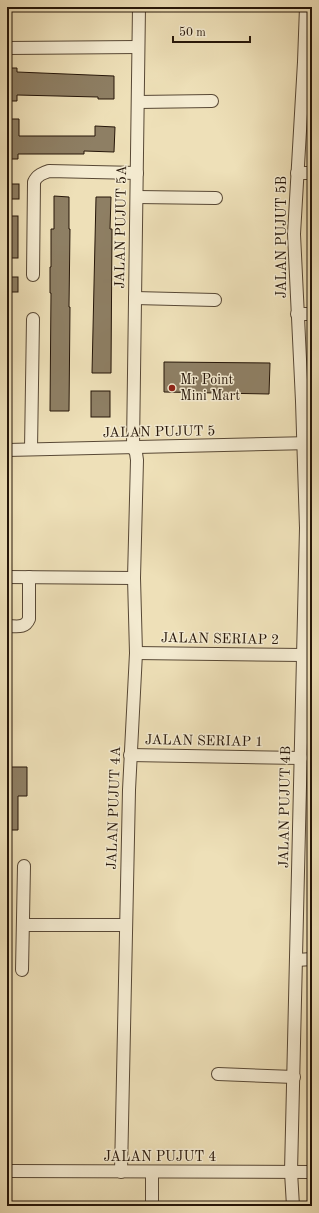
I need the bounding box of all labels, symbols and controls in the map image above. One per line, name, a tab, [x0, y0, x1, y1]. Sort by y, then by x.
scale bar	[173, 18, 250, 44]
text: 50 m	[179, 26, 206, 39]
street label: JALAN PUJUT 5A	[113, 165, 129, 289]
street label: JALAN PUJUT 5B	[275, 176, 289, 298]
place label: Mr Point Mini Mart	[180, 373, 240, 403]
marker: Mr Point Mini Mart	[167, 383, 177, 393]
street label: JALAN PUJUT 5	[102, 424, 216, 440]
street label: JALAN SERIAP 2	[161, 631, 279, 647]
street label: JALAN SERIAP 1	[145, 733, 263, 749]
street label: JALAN PUJUT 4A	[105, 746, 123, 870]
street label: JALAN PUJUT 4B	[277, 746, 293, 868]
street label: JALAN PUJUT 4	[104, 1150, 216, 1164]

